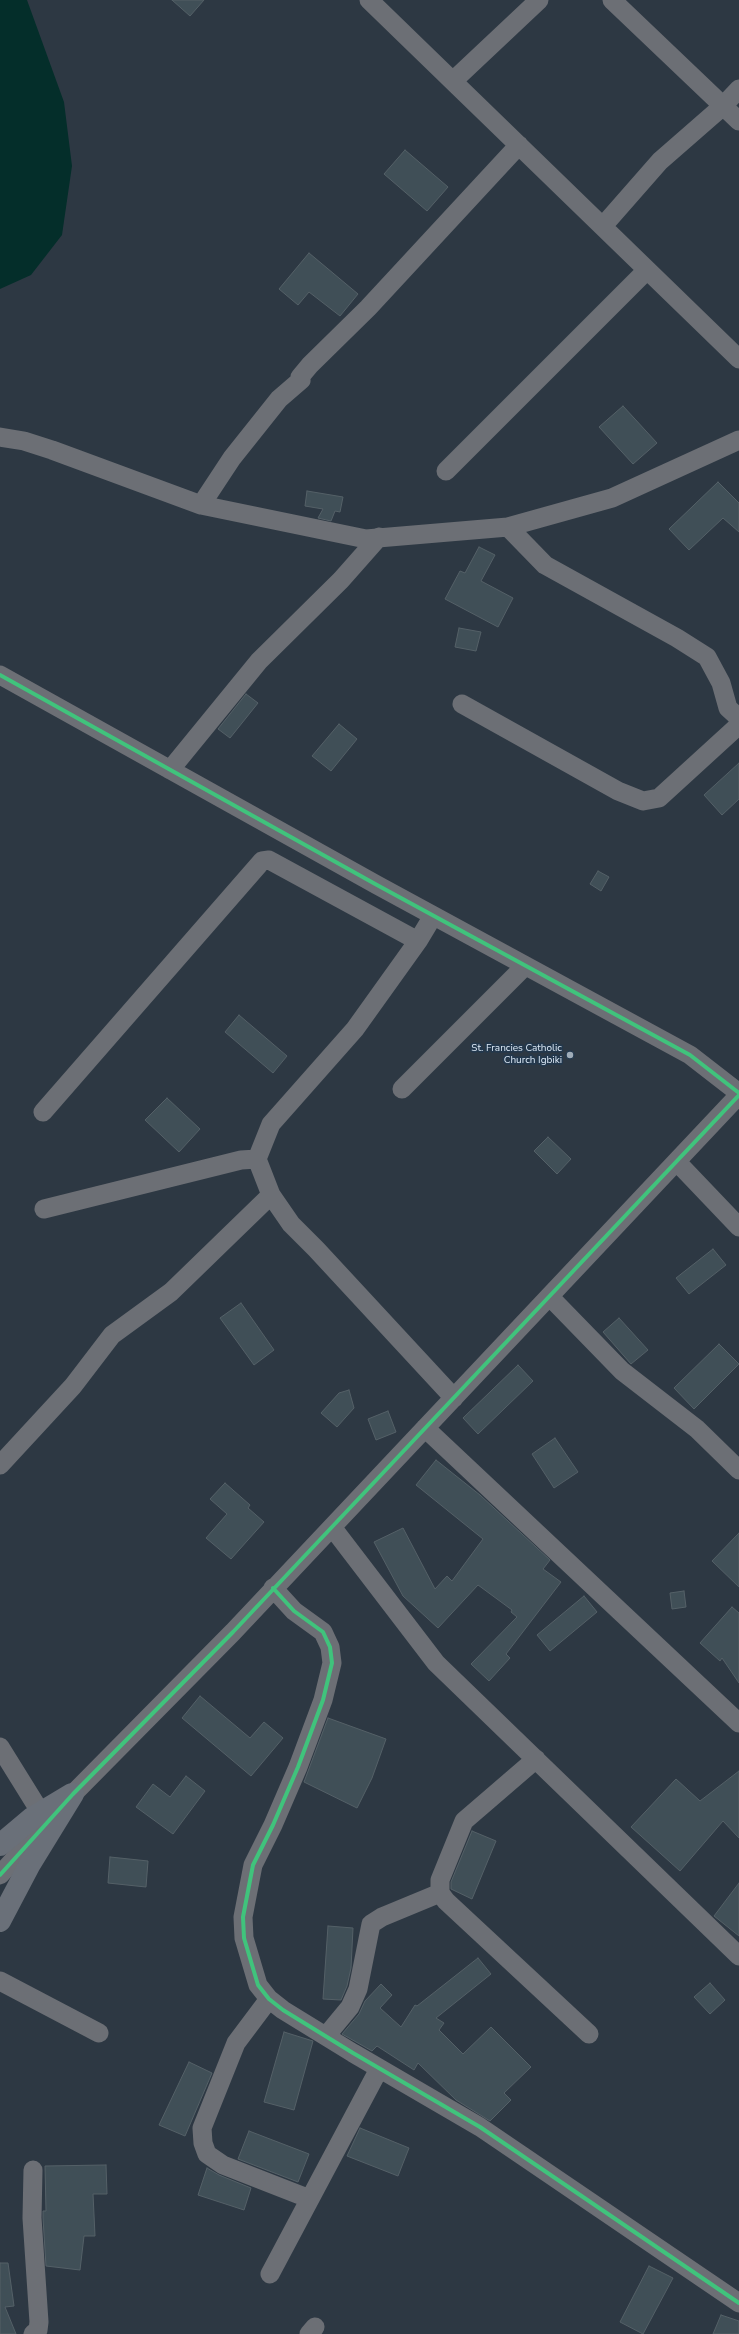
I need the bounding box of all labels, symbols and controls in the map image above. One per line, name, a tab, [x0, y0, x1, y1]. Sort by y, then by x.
place label: St. Francies Catholic Church Igbiki	[471, 1043, 562, 1066]
marker: St. Francies Catholic Church Igbiki	[565, 1050, 575, 1060]

